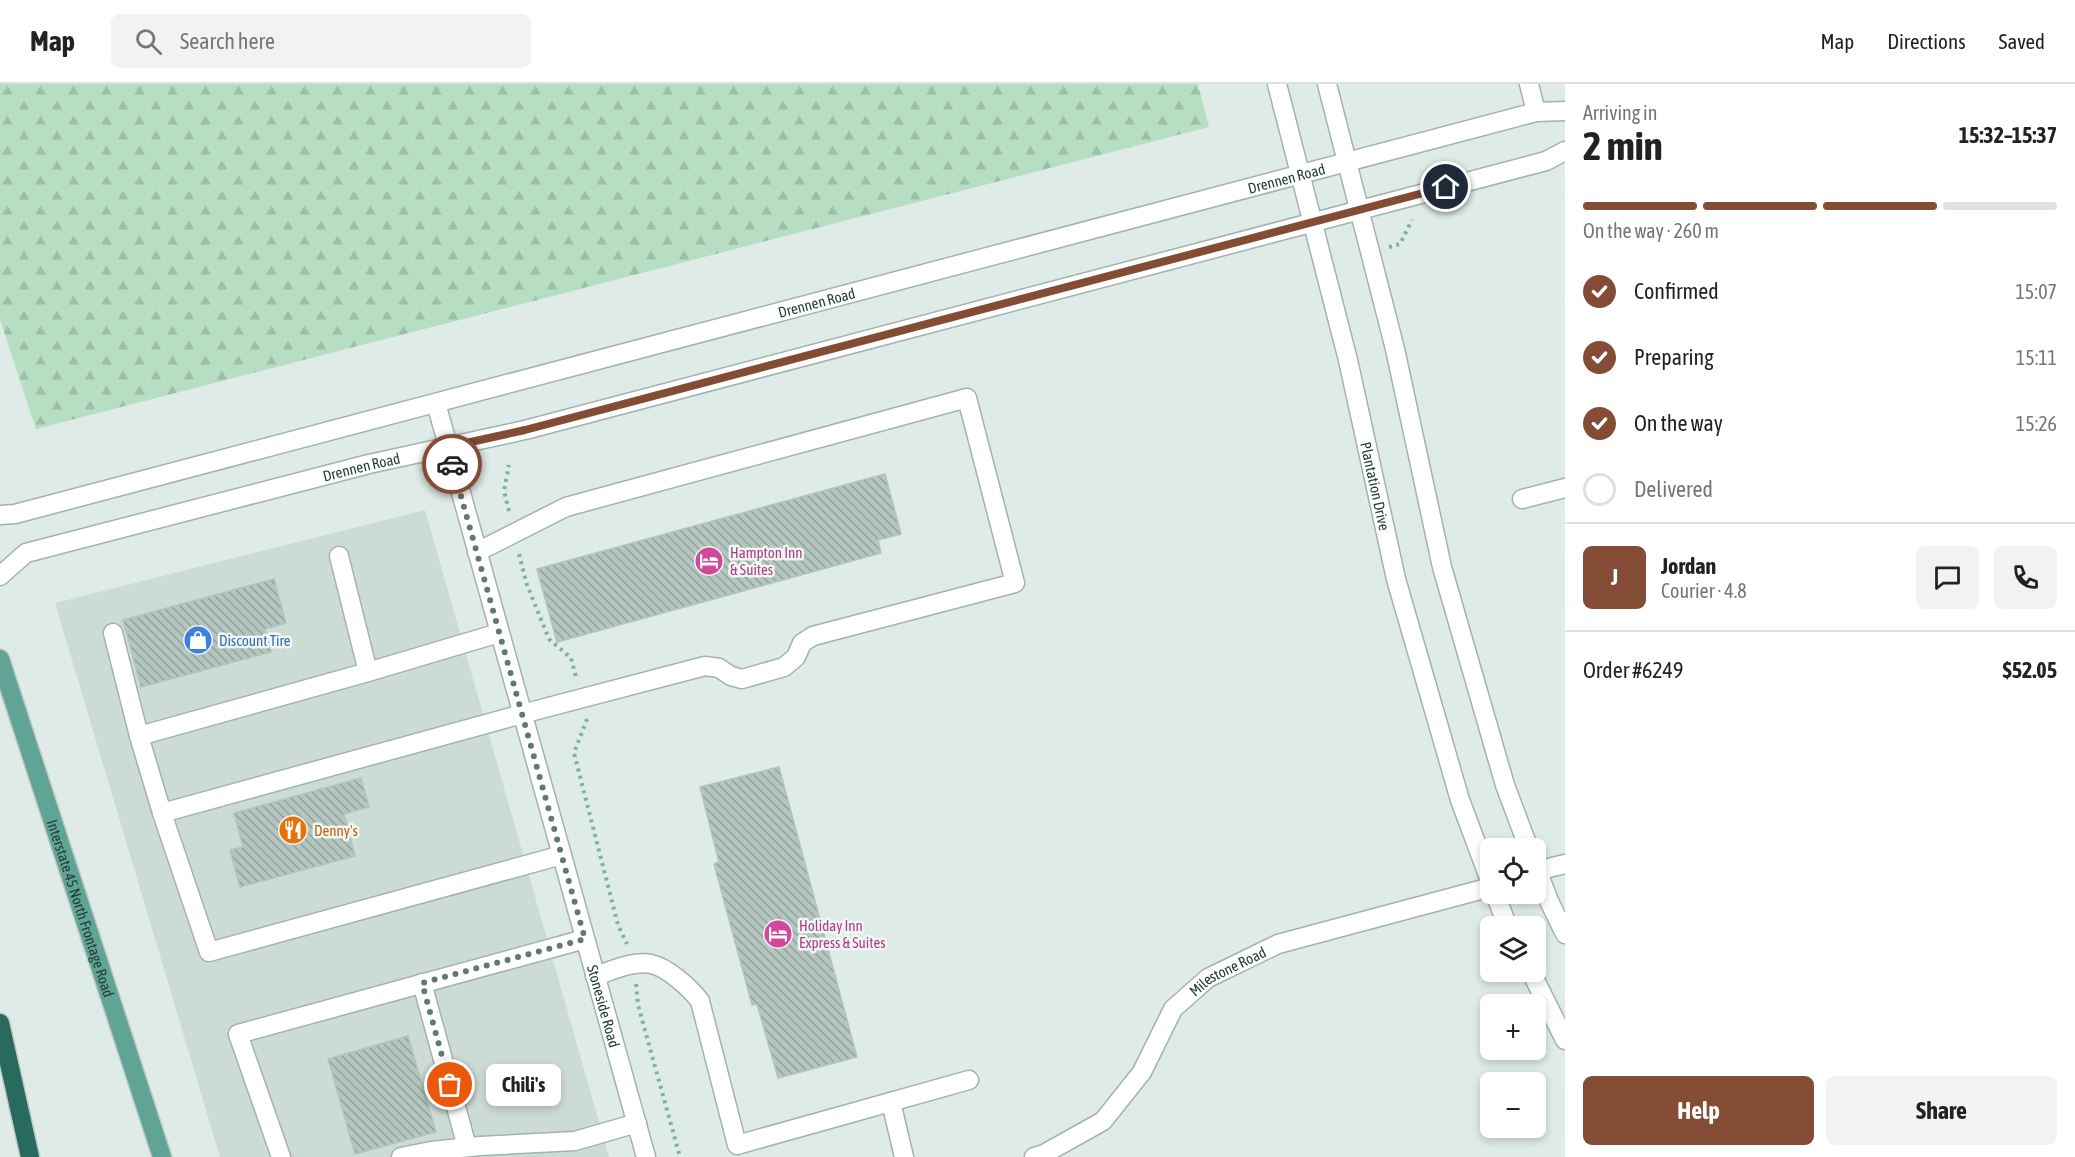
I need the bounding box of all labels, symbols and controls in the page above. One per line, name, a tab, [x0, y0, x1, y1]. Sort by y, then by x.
search box	[111, 14, 531, 68]
text: Map	[30, 25, 75, 57]
icon: search	[132, 25, 165, 58]
text: Search here	[180, 28, 275, 54]
text: Map	[1820, 29, 1854, 53]
text: Directions	[1887, 29, 1966, 53]
text: Saved	[1999, 29, 2045, 53]
text: Arriving in	[1583, 101, 1657, 124]
text: 15:32–15:37	[1959, 122, 2057, 148]
text: 2 min	[1583, 124, 1663, 168]
street label: Drennen Road	[1246, 160, 1327, 196]
pin	[1420, 161, 1471, 212]
icon: home	[1429, 170, 1462, 203]
text: On the way · 260 m	[1583, 219, 1719, 242]
icon: check	[1583, 275, 1616, 308]
text: Confirmed	[1634, 278, 1719, 304]
text: 15:07	[2015, 280, 2057, 303]
street label: Drennen Road	[776, 284, 857, 320]
icon: check	[1583, 341, 1616, 374]
text: Preparing	[1634, 344, 1714, 370]
text: 15:11	[2016, 346, 2057, 369]
icon: check	[1583, 407, 1616, 440]
text: On the way	[1634, 410, 1723, 436]
text: 15:26	[2016, 412, 2057, 435]
courier	[422, 434, 482, 494]
street label: Plantation Drive	[1358, 440, 1394, 532]
icon: car	[436, 448, 469, 481]
street label: Drennen Road	[321, 449, 402, 484]
text: Delivered	[1634, 476, 1713, 502]
place label: Hampton Inn & Suites	[730, 544, 803, 578]
hotel icon: Hampton Inn & Suites	[693, 545, 725, 577]
button: chat	[1916, 546, 1979, 609]
button: phone	[1994, 546, 2057, 609]
text: Jordan	[1661, 553, 1716, 579]
text: J	[1611, 564, 1618, 590]
text: Courier · 4.8	[1661, 579, 1747, 602]
shop icon: Discount Tire	[182, 624, 214, 656]
place label: Discount Tire	[219, 632, 291, 649]
text: Order #6249	[1583, 657, 1683, 683]
text: $52.05	[2002, 657, 2057, 683]
restaurant icon: Denny's	[277, 814, 309, 846]
street label: Interstate 45 North Frontage Road	[44, 817, 118, 999]
place label: Denny's	[314, 822, 358, 839]
map controls	[1480, 838, 1546, 1138]
button: locate	[1480, 838, 1546, 904]
button: layers	[1480, 916, 1546, 982]
place label: Holiday Inn Express & Suites	[799, 917, 886, 951]
hotel icon: Holiday Inn Express & Suites	[762, 918, 794, 950]
street label: Milestone Road	[1186, 943, 1268, 999]
street label: Stoneside Road	[584, 963, 624, 1049]
button: +	[1480, 994, 1546, 1060]
pin	[424, 1059, 475, 1110]
callout: Chili's	[486, 1064, 561, 1106]
icon: bag	[433, 1068, 466, 1101]
button: −	[1480, 1072, 1546, 1138]
text: Chili's	[502, 1073, 545, 1096]
button: Help	[1583, 1076, 1814, 1145]
button: Share	[1826, 1076, 2057, 1145]

